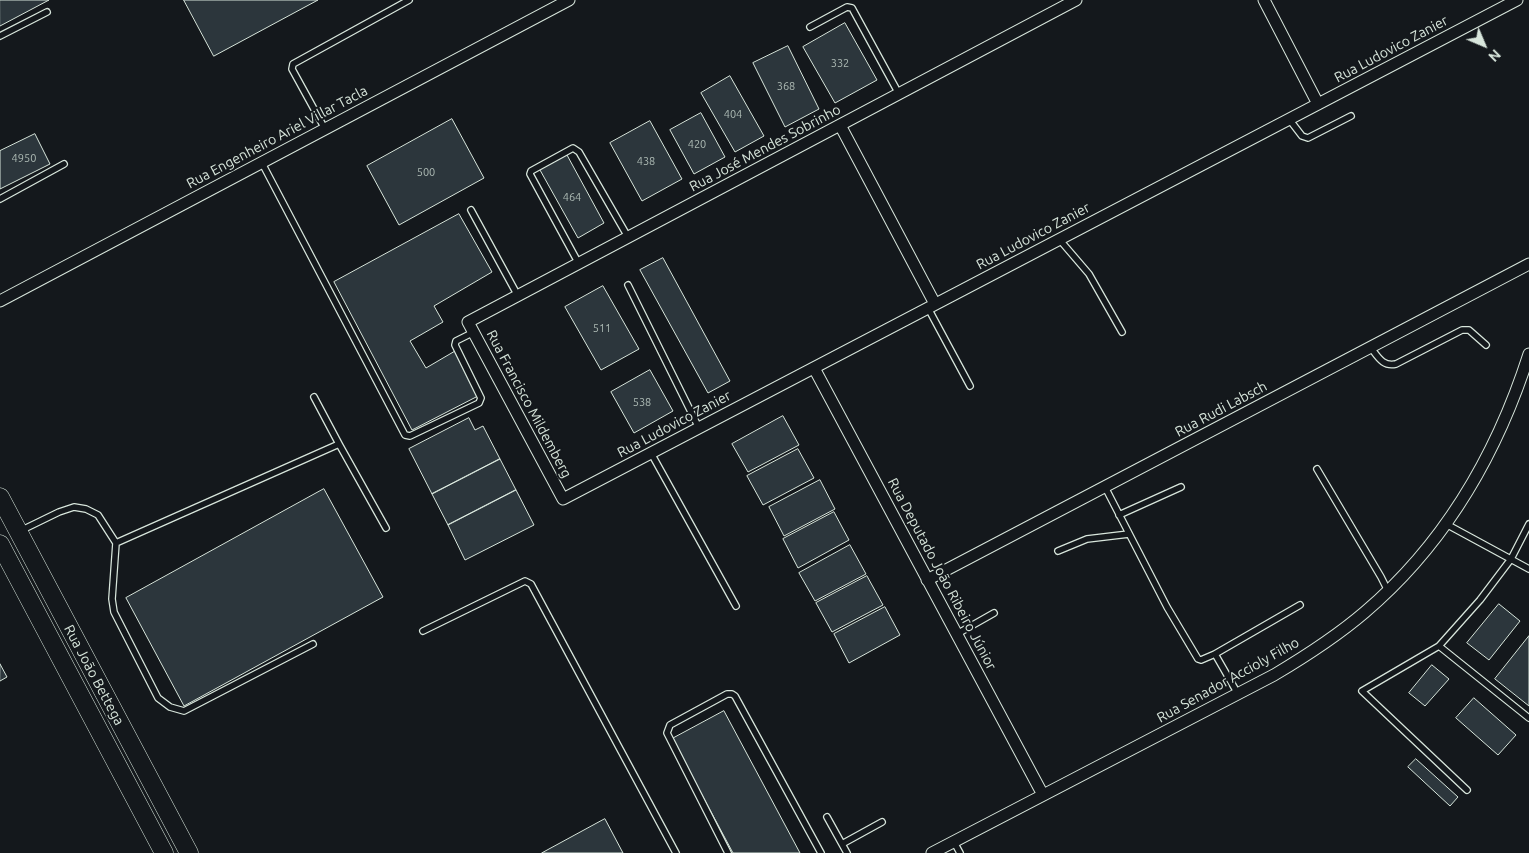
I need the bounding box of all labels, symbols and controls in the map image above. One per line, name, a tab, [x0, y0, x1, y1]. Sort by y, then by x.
street label: Rua Ludovico Zanier	[1331, 12, 1451, 86]
north arrow	[1459, 20, 1509, 70]
text: N	[1485, 46, 1504, 65]
house number: 332	[831, 56, 849, 70]
house number: 368	[777, 79, 795, 93]
street label: Rua Engenheiro Ariel Villar Tacla	[184, 82, 370, 192]
street label: Rua José Mendes Sobrinho	[686, 101, 844, 195]
house number: 404	[724, 107, 742, 121]
house number: 420	[688, 137, 706, 151]
house number: 4950	[12, 151, 36, 165]
house number: 438	[637, 154, 655, 168]
house number: 500	[417, 165, 435, 179]
house number: 464	[563, 190, 581, 204]
street label: Rua Ludovico Zanier	[973, 199, 1093, 273]
house number: 511	[593, 321, 611, 335]
street label: Rua Francisco Mildemberg	[483, 327, 575, 481]
street label: Rua Rudi Labsch	[1172, 378, 1270, 440]
street label: Rua Ludovico Zanier	[614, 387, 734, 461]
house number: 538	[633, 395, 651, 409]
street label: Rua Deputado João Ribeiro Júnior	[884, 475, 1000, 673]
street label: Rua João Bettega	[60, 622, 128, 728]
street label: Rua Senador Accioly Filho	[1154, 634, 1302, 726]

